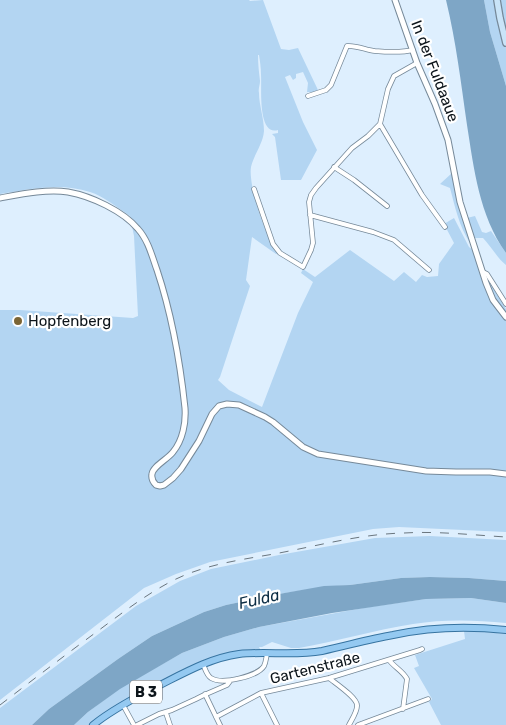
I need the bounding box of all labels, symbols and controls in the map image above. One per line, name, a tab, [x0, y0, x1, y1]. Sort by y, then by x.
street label: In der Fuldaaue	[407, 18, 463, 124]
place label: Hopfenberg	[28, 312, 111, 330]
marker: Hopfenberg	[12, 315, 24, 327]
water label: Fulda	[237, 585, 281, 613]
street label: Gartenstraße	[268, 648, 362, 688]
road number: B 3	[130, 680, 162, 704]

